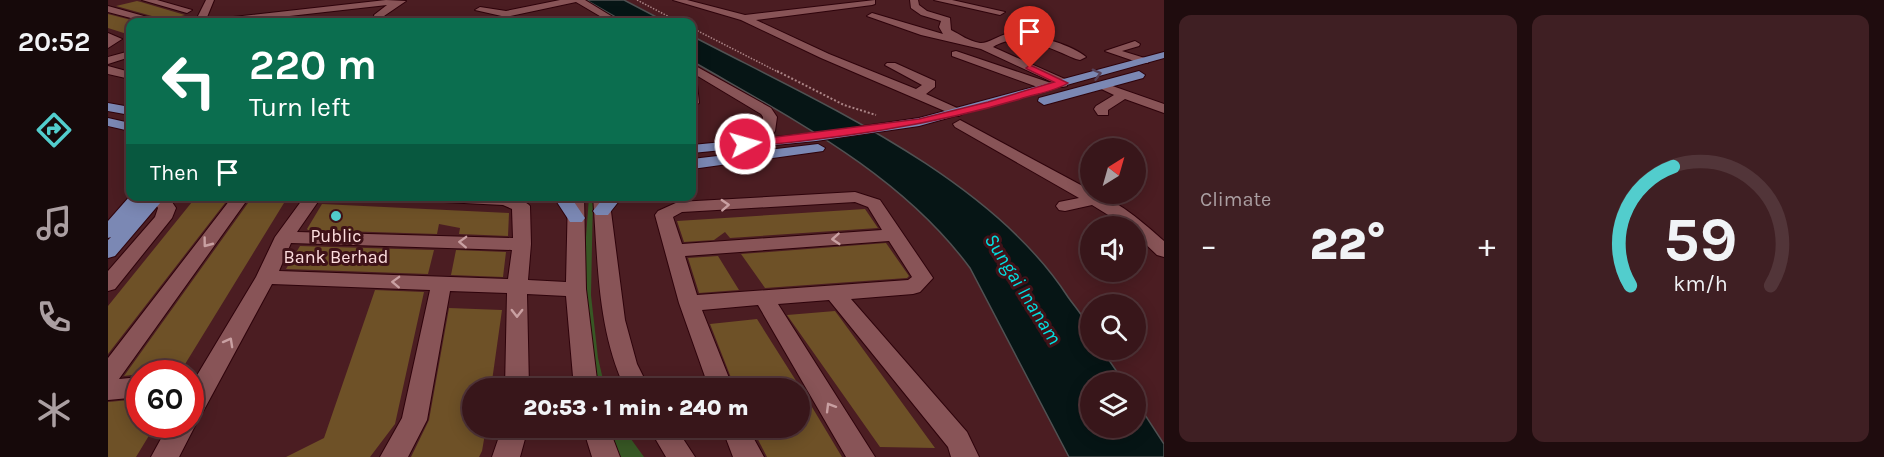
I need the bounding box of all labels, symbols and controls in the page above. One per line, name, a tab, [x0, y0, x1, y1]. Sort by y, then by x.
pin	[1004, 6, 1055, 68]
icon: arrive	[1013, 15, 1046, 48]
text: 20:52	[18, 26, 90, 58]
text: 220 m	[249, 40, 377, 90]
icon: left	[150, 42, 228, 120]
one-way arrow	[1092, 68, 1102, 81]
text: Turn left	[249, 91, 350, 123]
icon: directions	[33, 109, 75, 151]
position arrow	[713, 112, 777, 176]
north arrow	[1080, 138, 1146, 204]
map controls	[1080, 138, 1146, 438]
icon: arrive	[211, 156, 244, 189]
text: Then	[150, 160, 199, 186]
text: Climate	[1200, 188, 1271, 211]
one-way arrow	[720, 198, 729, 211]
icon: music	[33, 202, 75, 244]
text: 59	[1663, 203, 1737, 276]
marker: Public Bank Berhad	[329, 209, 343, 223]
button: sound	[1080, 216, 1146, 282]
text: 22°	[1309, 218, 1386, 270]
place label: Public Bank Berhad	[284, 225, 388, 268]
text: −	[1200, 226, 1217, 264]
text: +	[1478, 226, 1496, 264]
water label: Sungai Inanam	[980, 229, 1066, 349]
one-way arrow	[831, 232, 840, 245]
one-way arrow	[459, 236, 468, 249]
one-way arrow	[203, 237, 214, 248]
text: km/h	[1673, 271, 1727, 296]
one-way arrow	[391, 276, 400, 288]
button: search	[1080, 294, 1146, 360]
icon: phone	[33, 296, 75, 338]
one-way arrow	[511, 309, 523, 318]
one-way arrow	[222, 338, 234, 348]
speed limit sign: 60	[126, 360, 204, 438]
button: layers	[1080, 372, 1146, 438]
icon: climate	[33, 389, 75, 431]
text: 20:53 · 1 min · 240 m	[523, 395, 749, 421]
one-way arrow	[826, 403, 838, 413]

